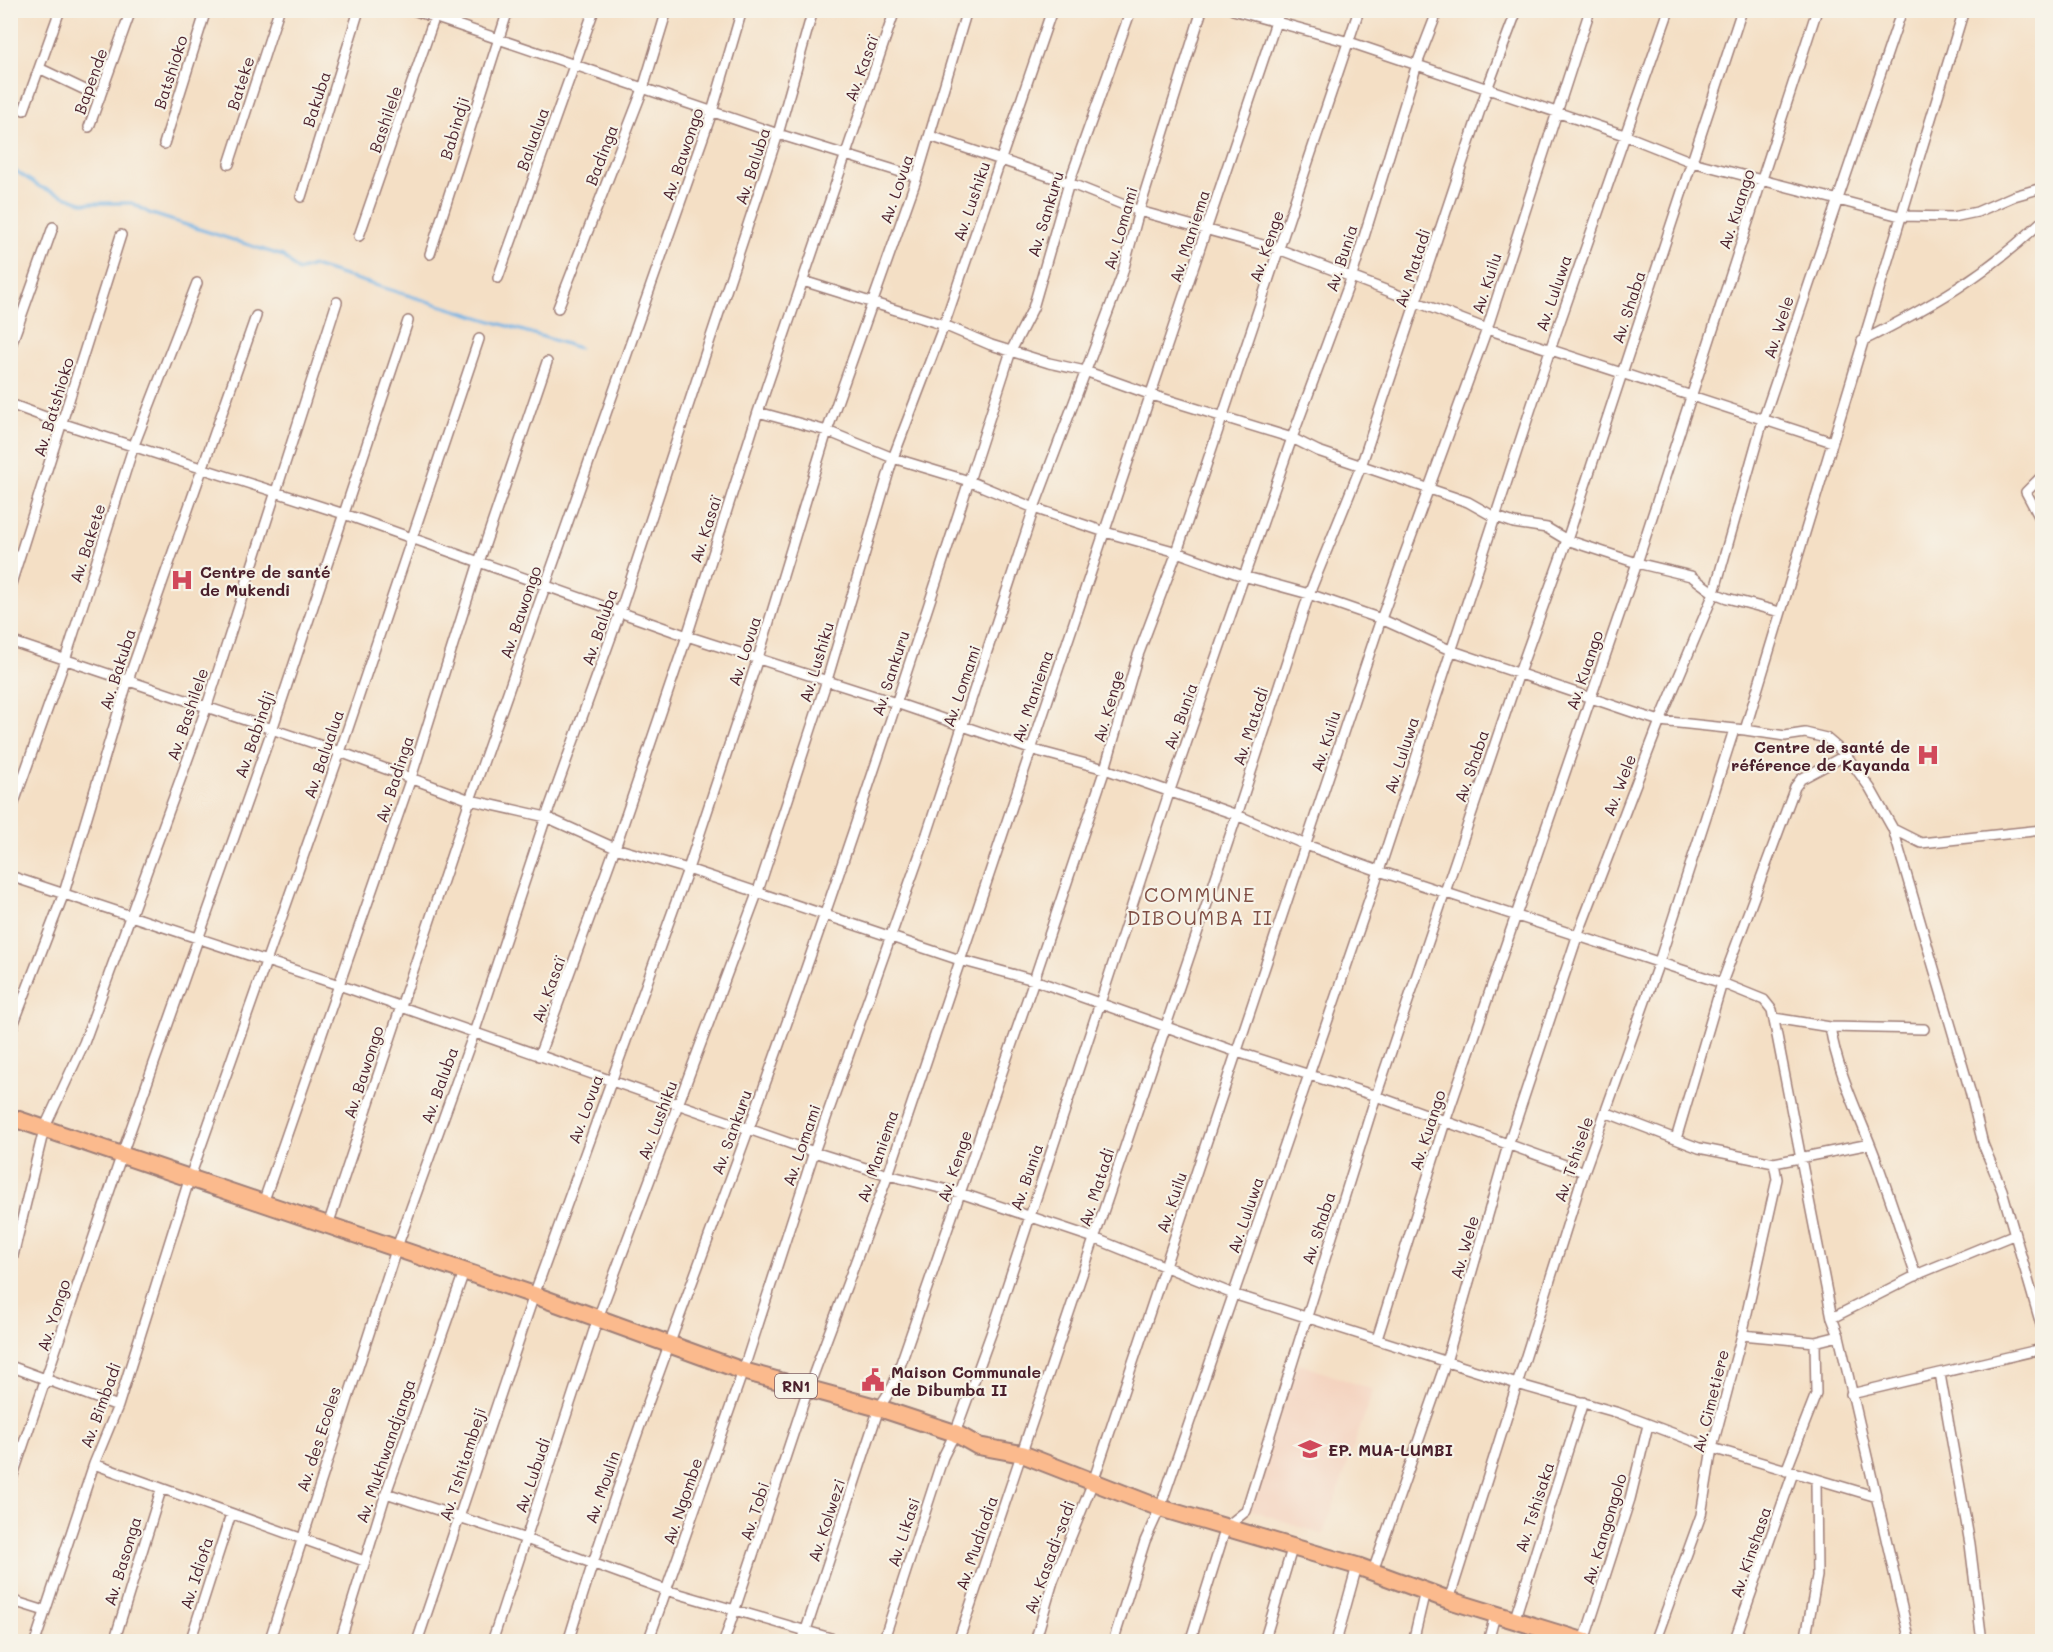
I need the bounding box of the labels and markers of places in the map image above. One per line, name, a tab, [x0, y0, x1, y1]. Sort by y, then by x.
place label: Centre de santé de Mukendi	[200, 561, 330, 600]
hospital icon: Centre de santé de Mukendi	[169, 567, 195, 593]
place label: Centre de santé de référence de Kayanda	[1731, 736, 1910, 775]
hospital icon: Centre de santé de référence de Kayanda	[1915, 742, 1941, 768]
place label: Maison Communale de Dibumba II	[891, 1361, 1041, 1400]
public building icon: Maison Communale de Dibumba II	[860, 1367, 886, 1393]
school or university icon: EP. MUA-LUMBI	[1297, 1436, 1323, 1462]
place label: EP. MUA-LUMBI	[1328, 1439, 1453, 1460]

